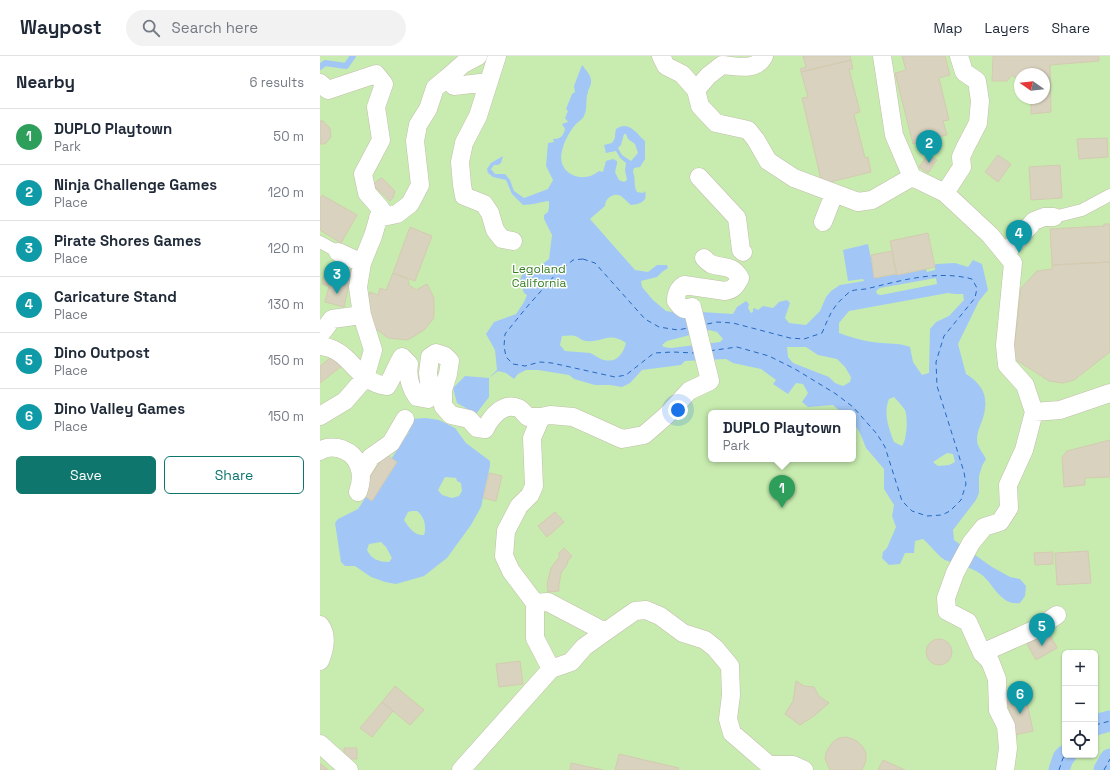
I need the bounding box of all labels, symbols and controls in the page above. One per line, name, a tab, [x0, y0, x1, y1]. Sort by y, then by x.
search box	[126, 10, 406, 46]
text: Waypost	[20, 15, 102, 40]
icon: search	[140, 17, 162, 39]
text: Search here	[172, 18, 258, 37]
text: Map	[933, 19, 963, 37]
text: Layers	[985, 19, 1029, 37]
text: Share	[1051, 19, 1090, 37]
north arrow	[1014, 68, 1050, 104]
text: Nearby	[16, 71, 75, 93]
text: 6 results	[250, 74, 304, 91]
text: DUPLO Playtown	[54, 119, 172, 138]
text: 1	[26, 128, 32, 145]
text: 50 m	[273, 128, 304, 145]
pin: 2	[916, 130, 942, 163]
text: Park	[54, 138, 81, 155]
text: Ninja Challenge Games	[54, 175, 217, 194]
text: 2	[25, 184, 33, 201]
text: 120 m	[268, 184, 304, 201]
text: Place	[54, 194, 88, 211]
pin: 4	[1006, 220, 1032, 253]
text: Pirate Shores Games	[54, 231, 201, 250]
text: 3	[25, 240, 33, 257]
text: 120 m	[268, 240, 304, 257]
text: Place	[54, 250, 88, 267]
pin: 3	[324, 261, 350, 294]
park label: Legoland California	[512, 261, 566, 291]
text: Caricature Stand	[54, 287, 177, 306]
text: 4	[25, 296, 33, 313]
text: 130 m	[268, 296, 304, 313]
text: Place	[54, 306, 88, 323]
text: Dino Outpost	[54, 343, 150, 362]
text: 5	[25, 352, 33, 369]
text: 150 m	[268, 352, 304, 369]
text: Place	[54, 362, 88, 379]
text: Dino Valley Games	[54, 399, 185, 418]
your location	[668, 400, 688, 420]
text: 6	[25, 408, 33, 425]
text: 150 m	[268, 408, 304, 425]
popup	[708, 410, 856, 462]
text: Place	[54, 418, 88, 435]
text: DUPLO Playtown	[723, 418, 841, 437]
text: Park	[723, 437, 750, 454]
button: Save	[16, 456, 156, 494]
button: Share	[164, 456, 304, 494]
pin: 1	[769, 475, 795, 508]
pin: 5	[1029, 613, 1055, 646]
map controls	[1062, 650, 1098, 758]
button: +	[1062, 650, 1098, 686]
pin: 6	[1007, 681, 1033, 714]
button: −	[1062, 686, 1098, 722]
button: locate	[1062, 722, 1098, 758]

